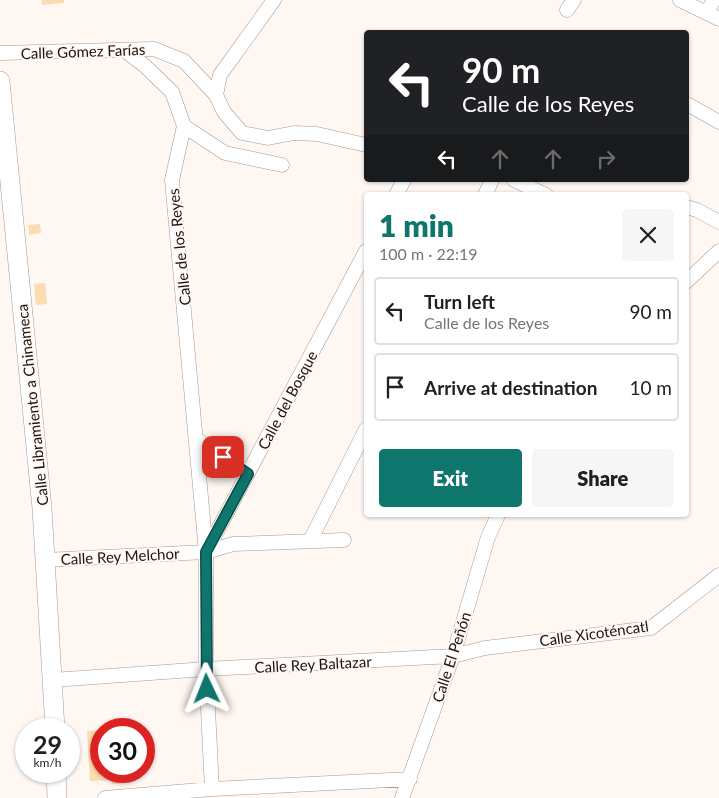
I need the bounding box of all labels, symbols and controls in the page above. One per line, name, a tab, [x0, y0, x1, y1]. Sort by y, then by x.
street label: Calle Gómez Farías	[20, 40, 146, 62]
text: 90 m	[462, 48, 540, 90]
icon: left	[379, 50, 444, 115]
text: Calle de los Reyes	[462, 90, 634, 117]
icon: left	[433, 145, 461, 173]
icon: ahead	[486, 145, 514, 173]
icon: ahead	[539, 145, 567, 173]
icon: right	[592, 145, 620, 173]
street label: Calle de los Reyes	[164, 188, 194, 306]
text: 1 min	[379, 207, 454, 243]
button: close	[622, 209, 674, 261]
text: 100 m · 22:19	[379, 244, 478, 263]
text: Turn left	[424, 290, 495, 313]
icon: left	[381, 297, 409, 325]
text: 90 m	[629, 300, 672, 323]
street label: Calle Libramiento a Chinameca	[12, 303, 52, 507]
text: Calle de los Reyes	[424, 313, 549, 332]
street label: Calle del Bosque	[253, 347, 321, 452]
icon: arrive	[381, 373, 409, 401]
text: Arrive at destination	[424, 376, 597, 399]
text: 10 m	[629, 376, 672, 399]
pin	[202, 436, 244, 478]
icon: arrive	[209, 443, 237, 471]
button: Exit	[379, 449, 522, 507]
button: Share	[532, 449, 674, 507]
street label: Calle Rey Melchor	[60, 544, 180, 568]
street label: Calle El Peñón	[428, 609, 474, 705]
street label: Calle Xicoténcatl	[538, 616, 650, 650]
street label: Calle Rey Baltazar	[254, 652, 373, 676]
position arrow	[180, 662, 232, 714]
speed limit sign: 30	[90, 718, 155, 783]
text: 29	[33, 729, 62, 759]
text: km/h	[33, 755, 62, 770]

